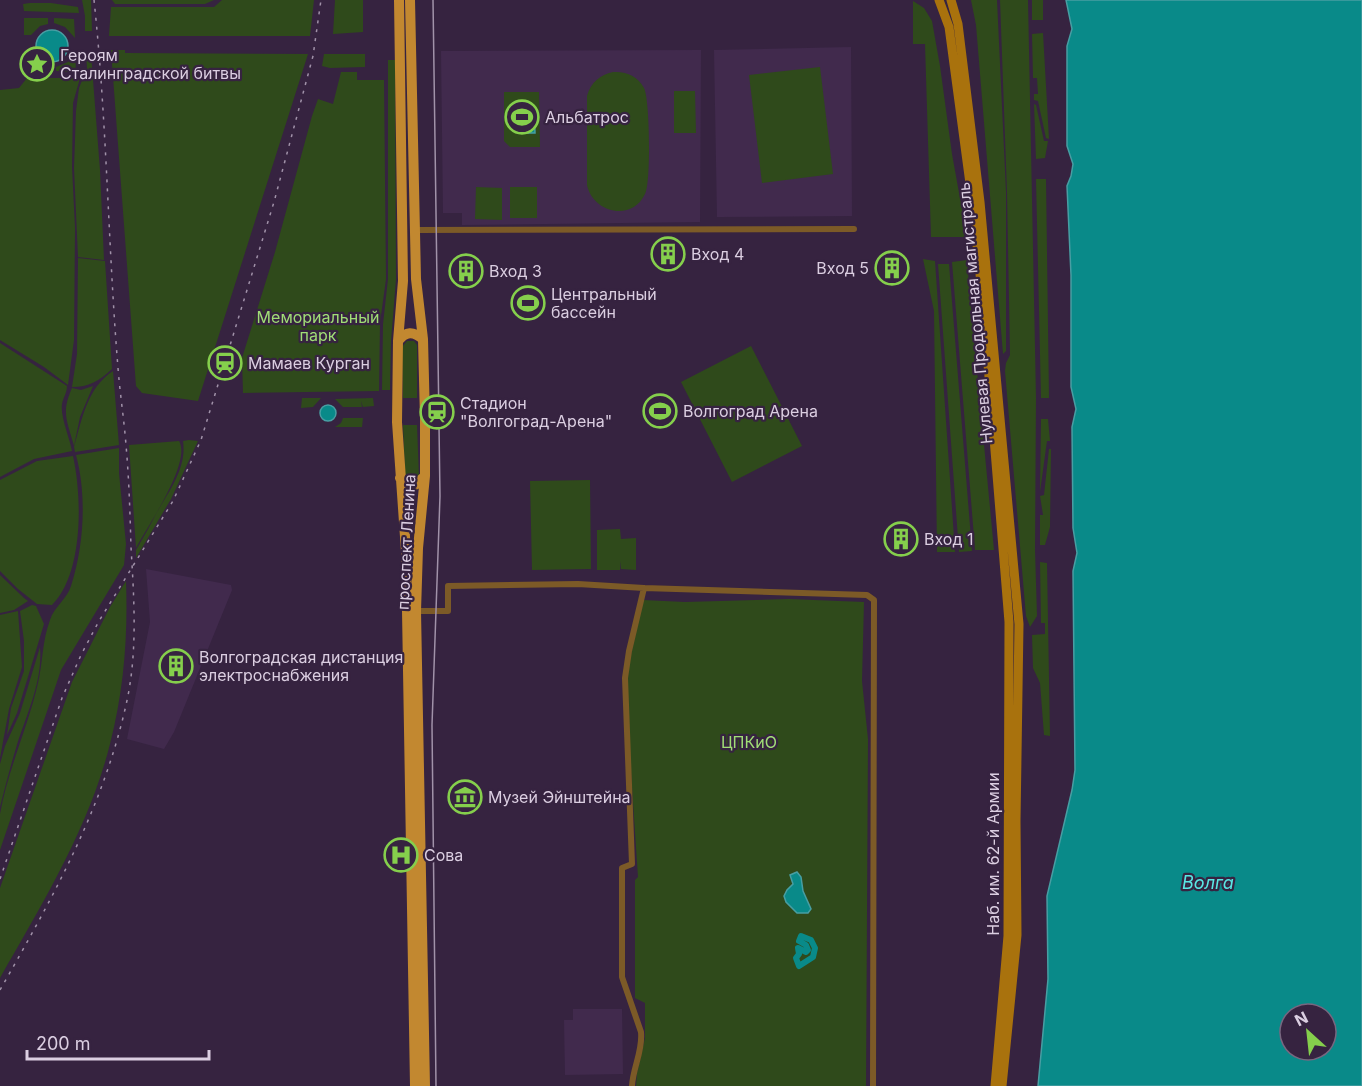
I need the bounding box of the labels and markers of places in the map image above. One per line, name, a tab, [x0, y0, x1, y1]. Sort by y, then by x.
place label: Героям Сталинградской битвы	[60, 45, 241, 83]
place icon: Героям Сталинградской битвы	[19, 46, 55, 82]
sports icon: Альбатрос	[504, 99, 540, 135]
place label: Альбатрос	[545, 107, 629, 127]
building icon: Вход 4	[650, 236, 686, 272]
place label: Вход 4	[691, 244, 744, 264]
building icon: Вход 5	[874, 250, 910, 286]
building icon: Вход 3	[448, 253, 484, 289]
place label: Вход 5	[816, 258, 869, 278]
place label: Вход 3	[489, 261, 542, 281]
place label: Центральный бассейн	[551, 284, 657, 322]
sports icon: Центральный бассейн	[510, 285, 546, 321]
station icon: Мамаев Курган	[207, 345, 243, 381]
place label: Мамаев Курган	[248, 353, 370, 373]
place label: Стадион "Волгоград-Арена"	[460, 393, 612, 431]
sports icon: Волгоград Арена	[642, 393, 678, 429]
station icon: Стадион "Волгоград-Арена"	[419, 394, 455, 430]
place label: Волгоград Арена	[683, 401, 818, 421]
building icon: Вход 1	[883, 521, 919, 557]
place label: Вход 1	[924, 529, 974, 549]
place label: Волгоградская дистанция электроснабжения	[199, 647, 403, 685]
building icon: Волгоградская дистанция электроснабжения	[158, 648, 194, 684]
museum icon: Музей Эйнштейна	[447, 779, 483, 815]
place label: Музей Эйнштейна	[488, 787, 631, 807]
hospital icon: Сова	[383, 837, 419, 873]
place label: Сова	[424, 845, 463, 865]

